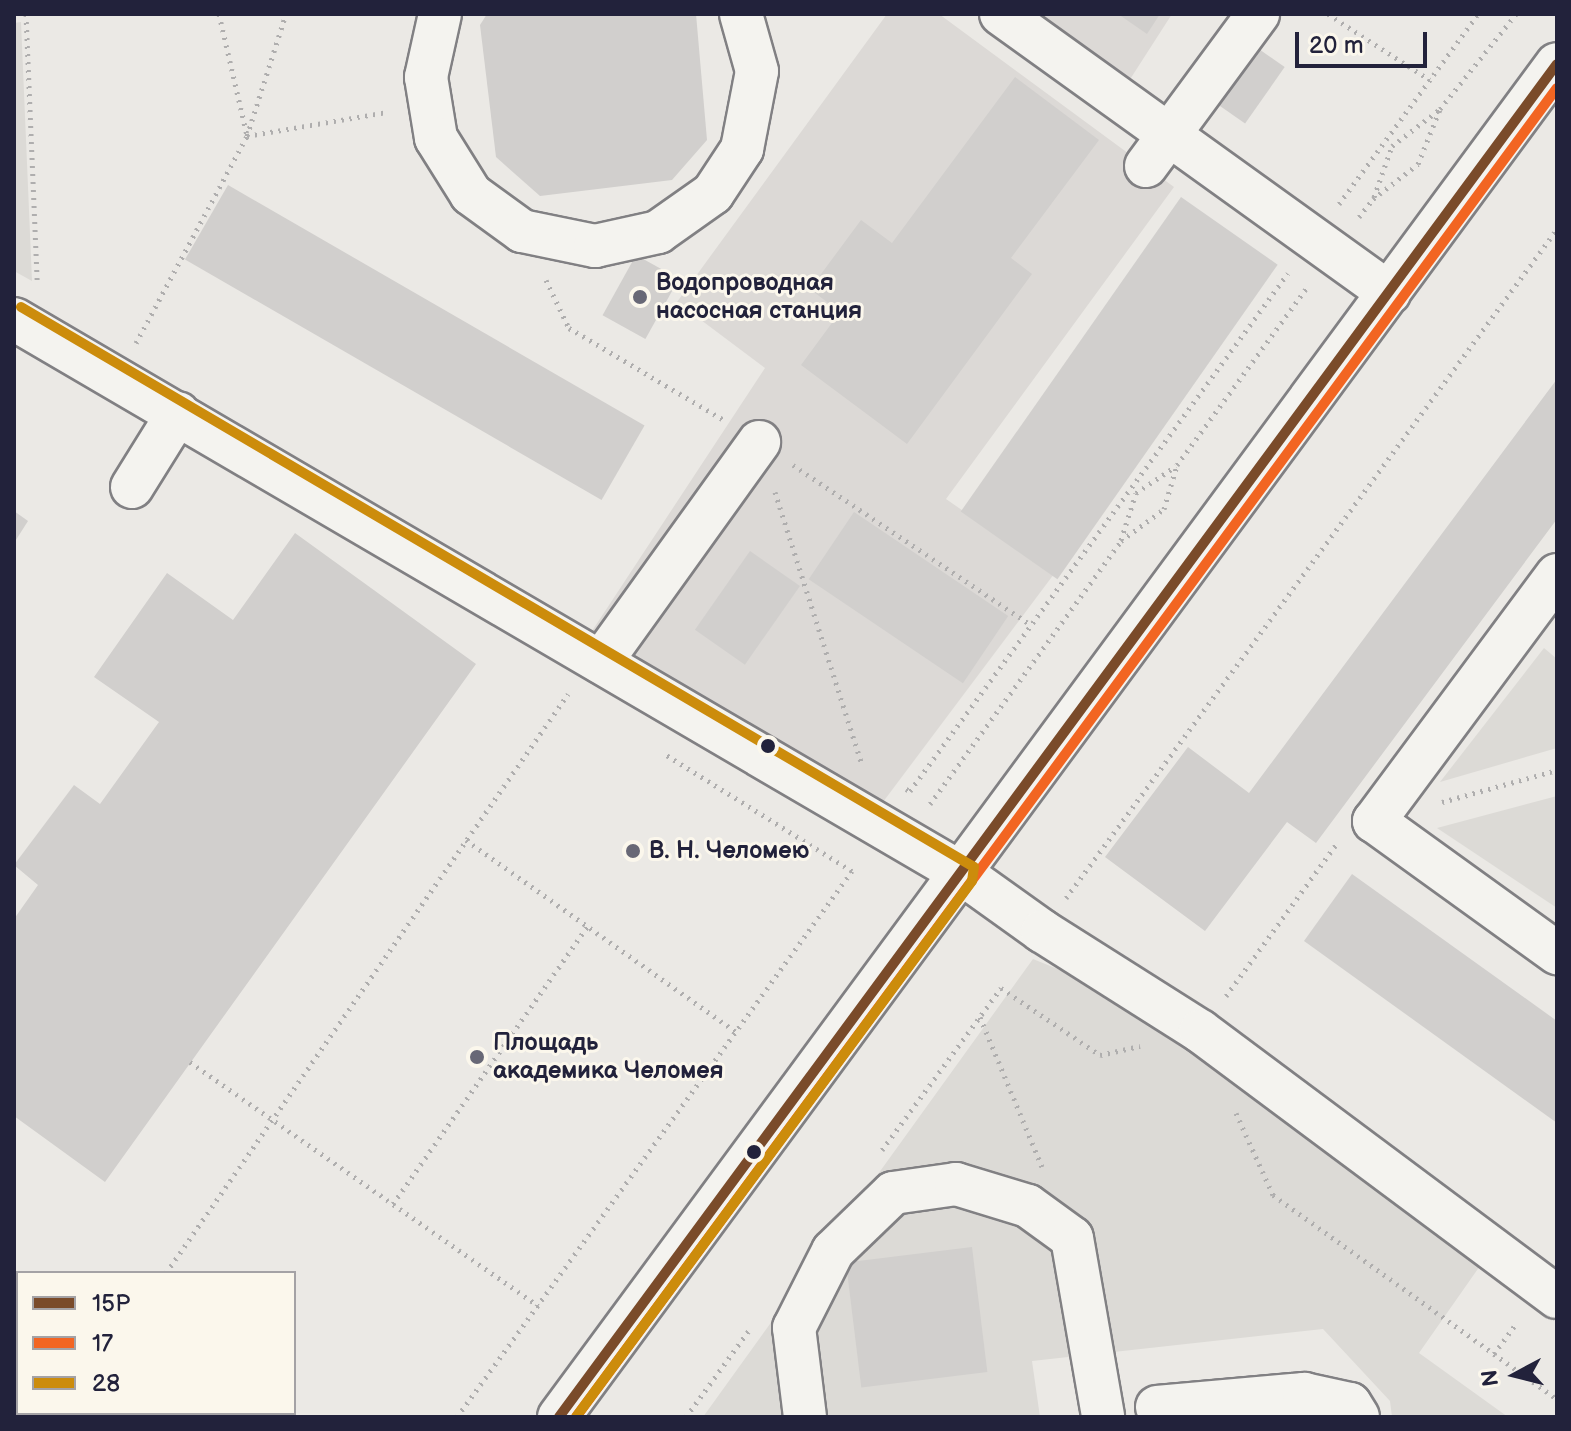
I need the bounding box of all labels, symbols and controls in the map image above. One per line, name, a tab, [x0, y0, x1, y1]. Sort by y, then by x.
scale bar	[1299, 16, 1431, 66]
text: 20 m	[1309, 31, 1364, 60]
place label: Водопроводная насосная станция	[656, 269, 862, 325]
marker: Водопроводная насосная станция	[631, 288, 649, 306]
unlabelled marker	[760, 738, 776, 754]
place label: В. Н. Челомею	[649, 837, 809, 865]
marker: В. Н. Челомею	[624, 842, 642, 860]
place label: Площадь академика Челомея	[493, 1029, 724, 1085]
marker: Площадь академика Челомея	[468, 1048, 486, 1066]
unlabelled marker	[746, 1144, 762, 1160]
legend	[16, 1271, 296, 1415]
text: 15Р	[92, 1289, 130, 1318]
text: 17	[92, 1329, 113, 1358]
north arrow	[1475, 1335, 1555, 1415]
text: N	[1476, 1368, 1505, 1388]
text: 28	[92, 1369, 120, 1398]

